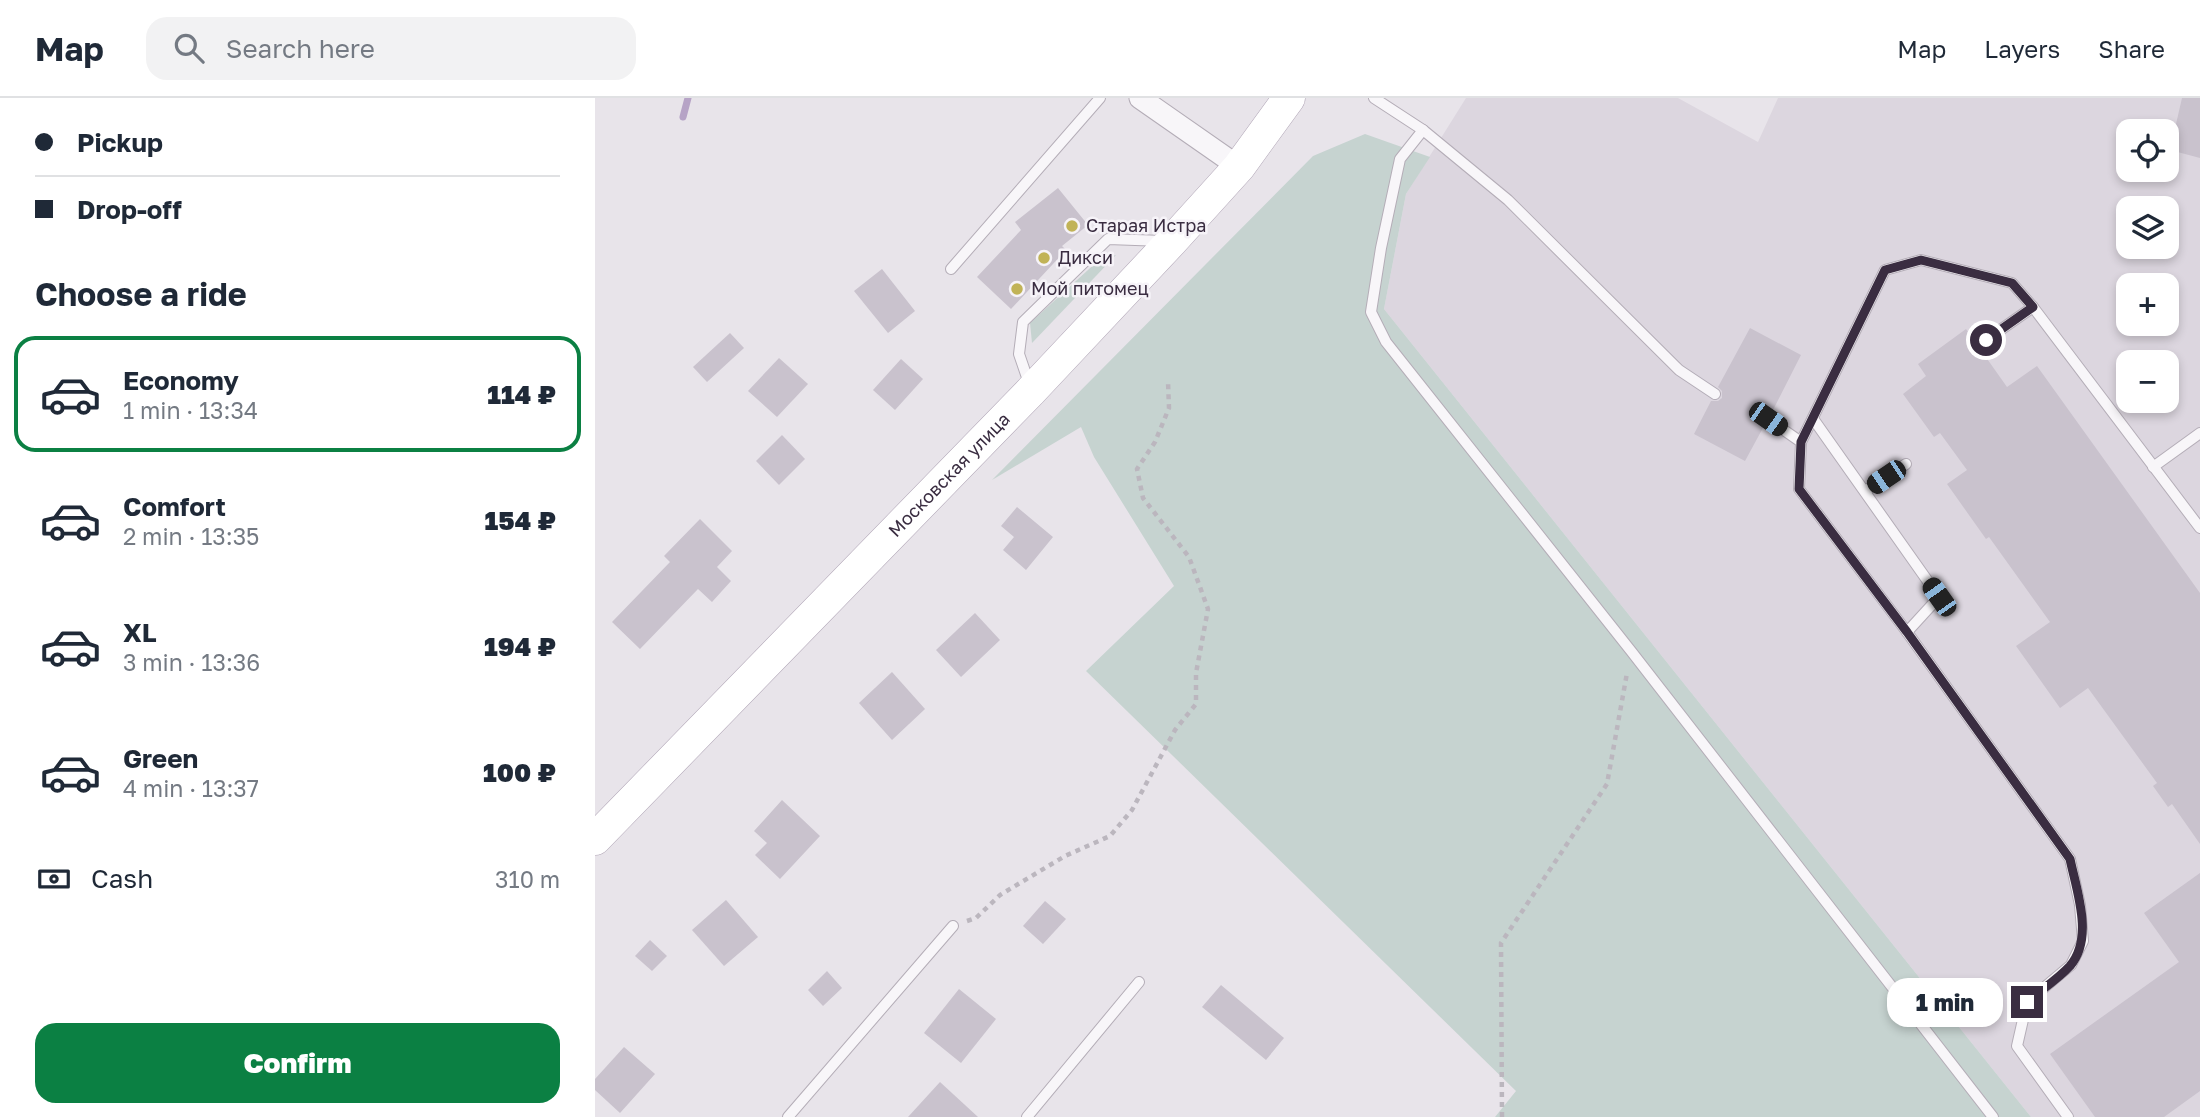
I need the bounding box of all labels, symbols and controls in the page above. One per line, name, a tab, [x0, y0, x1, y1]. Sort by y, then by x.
search box	[146, 17, 636, 80]
text: Map	[35, 29, 104, 68]
icon: search	[170, 29, 208, 67]
text: Search here	[226, 33, 375, 64]
text: Map	[1897, 34, 1946, 63]
text: Layers	[1984, 34, 2060, 63]
text: Share	[2098, 34, 2165, 63]
map controls	[2116, 119, 2179, 413]
button: locate	[2116, 119, 2179, 182]
text: Pickup	[77, 127, 163, 158]
text: Drop-off	[77, 194, 182, 225]
button: layers	[2116, 196, 2179, 259]
place label: Старая Истра	[1086, 214, 1206, 236]
marker: Старая Истра	[1064, 218, 1080, 234]
place label: Дикси	[1058, 246, 1113, 268]
marker: Дикси	[1036, 250, 1052, 266]
button: +	[2116, 273, 2179, 336]
text: Choose a ride	[35, 275, 247, 313]
place label: Мой питомец	[1031, 277, 1149, 299]
marker: Мой питомец	[1009, 281, 1025, 297]
route start	[1970, 324, 2002, 356]
button: −	[2116, 350, 2179, 413]
icon: car	[39, 363, 102, 426]
text: Economy	[123, 365, 239, 396]
text: 114 ₽	[487, 379, 556, 410]
text: 1 min · 13:34	[123, 396, 258, 424]
car	[1745, 398, 1792, 440]
street label: Московская улица	[883, 408, 1014, 541]
car	[1863, 457, 1910, 497]
icon: car	[39, 489, 102, 552]
text: Comfort	[123, 491, 226, 522]
text: 154 ₽	[485, 505, 556, 536]
text: 2 min · 13:35	[123, 522, 259, 550]
car	[1919, 574, 1960, 620]
icon: car	[39, 615, 102, 678]
text: XL	[123, 617, 157, 648]
text: 194 ₽	[484, 631, 556, 662]
text: 3 min · 13:36	[123, 648, 260, 676]
icon: car	[39, 741, 102, 804]
text: Green	[123, 743, 198, 774]
text: 100 ₽	[483, 757, 556, 788]
text: 4 min · 13:37	[123, 774, 259, 802]
icon: cash	[35, 860, 73, 898]
text: Cash	[91, 863, 153, 894]
text: 310 m	[495, 865, 560, 893]
callout: 1 min	[1887, 978, 2003, 1026]
route end	[2011, 986, 2043, 1018]
text: 1 min	[1916, 988, 1974, 1016]
button: Confirm	[35, 1023, 560, 1103]

